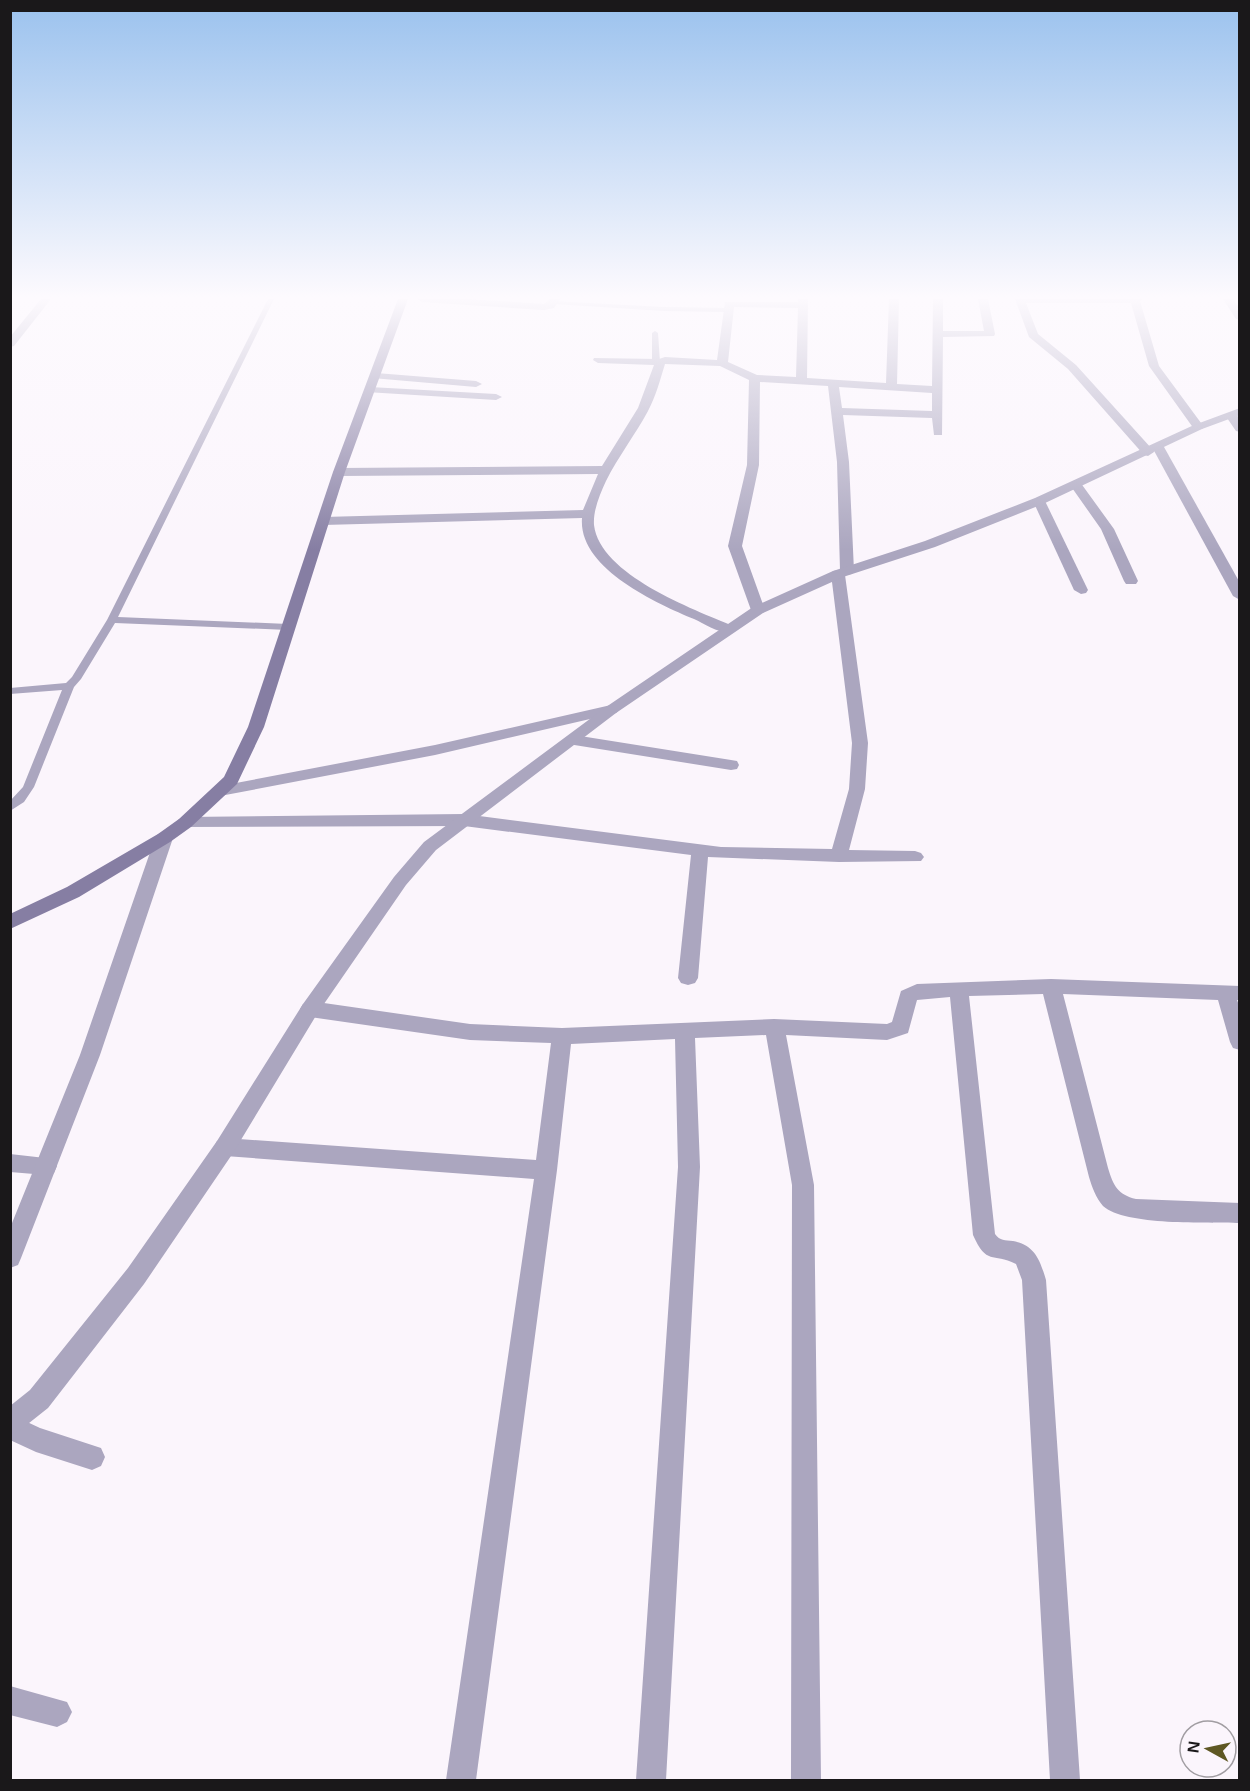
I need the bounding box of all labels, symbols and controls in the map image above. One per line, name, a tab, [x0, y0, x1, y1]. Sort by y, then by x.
north arrow	[1178, 1719, 1238, 1779]
text: N	[1184, 1740, 1203, 1754]

